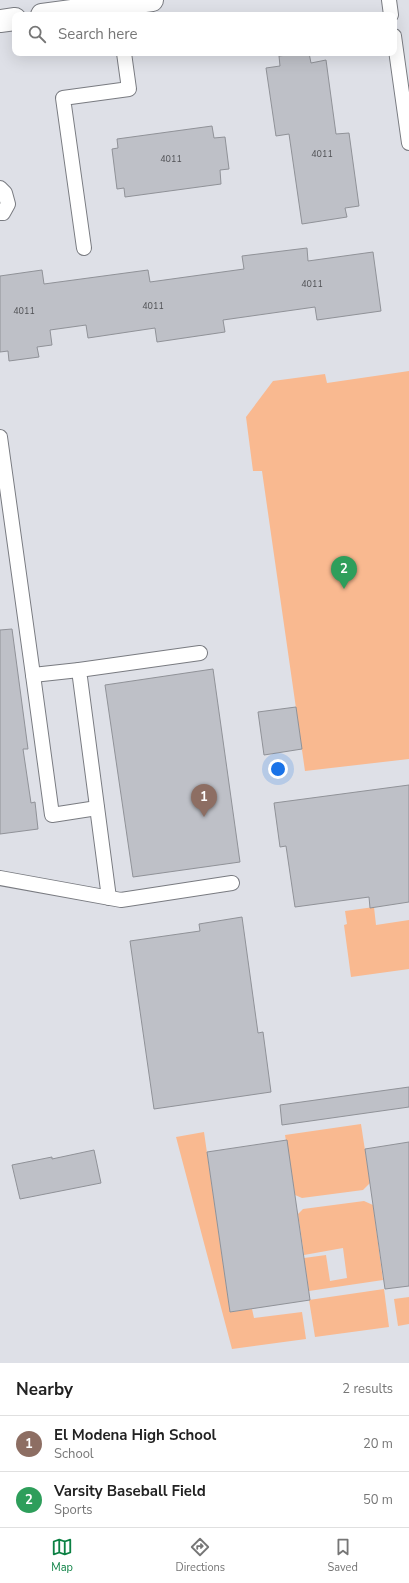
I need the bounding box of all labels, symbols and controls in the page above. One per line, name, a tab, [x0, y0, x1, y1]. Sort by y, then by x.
search box	[12, 12, 397, 56]
icon: search	[26, 23, 48, 45]
text: Search here	[58, 24, 138, 44]
house number: 4011	[311, 148, 333, 160]
house number: 4011	[160, 153, 182, 165]
house number: 4011	[301, 278, 323, 290]
house number: 4011	[142, 300, 164, 312]
house number: 4011	[13, 305, 35, 317]
pin: 2	[331, 556, 357, 589]
your location	[268, 759, 288, 779]
pin: 1	[191, 784, 217, 817]
text: Nearby	[16, 1378, 73, 1401]
text: 2 results	[342, 1380, 393, 1398]
text: El Modena High School	[54, 1425, 216, 1445]
text: 1	[25, 1435, 33, 1453]
text: 20 m	[363, 1435, 393, 1453]
text: School	[54, 1445, 94, 1463]
text: Varsity Baseball Field	[54, 1481, 206, 1501]
text: 2	[25, 1491, 33, 1509]
text: 50 m	[363, 1491, 393, 1509]
text: Sports	[54, 1501, 93, 1519]
tab: Map	[51, 1536, 73, 1575]
tab: Directions	[175, 1536, 225, 1575]
tab: Saved	[327, 1536, 358, 1575]

